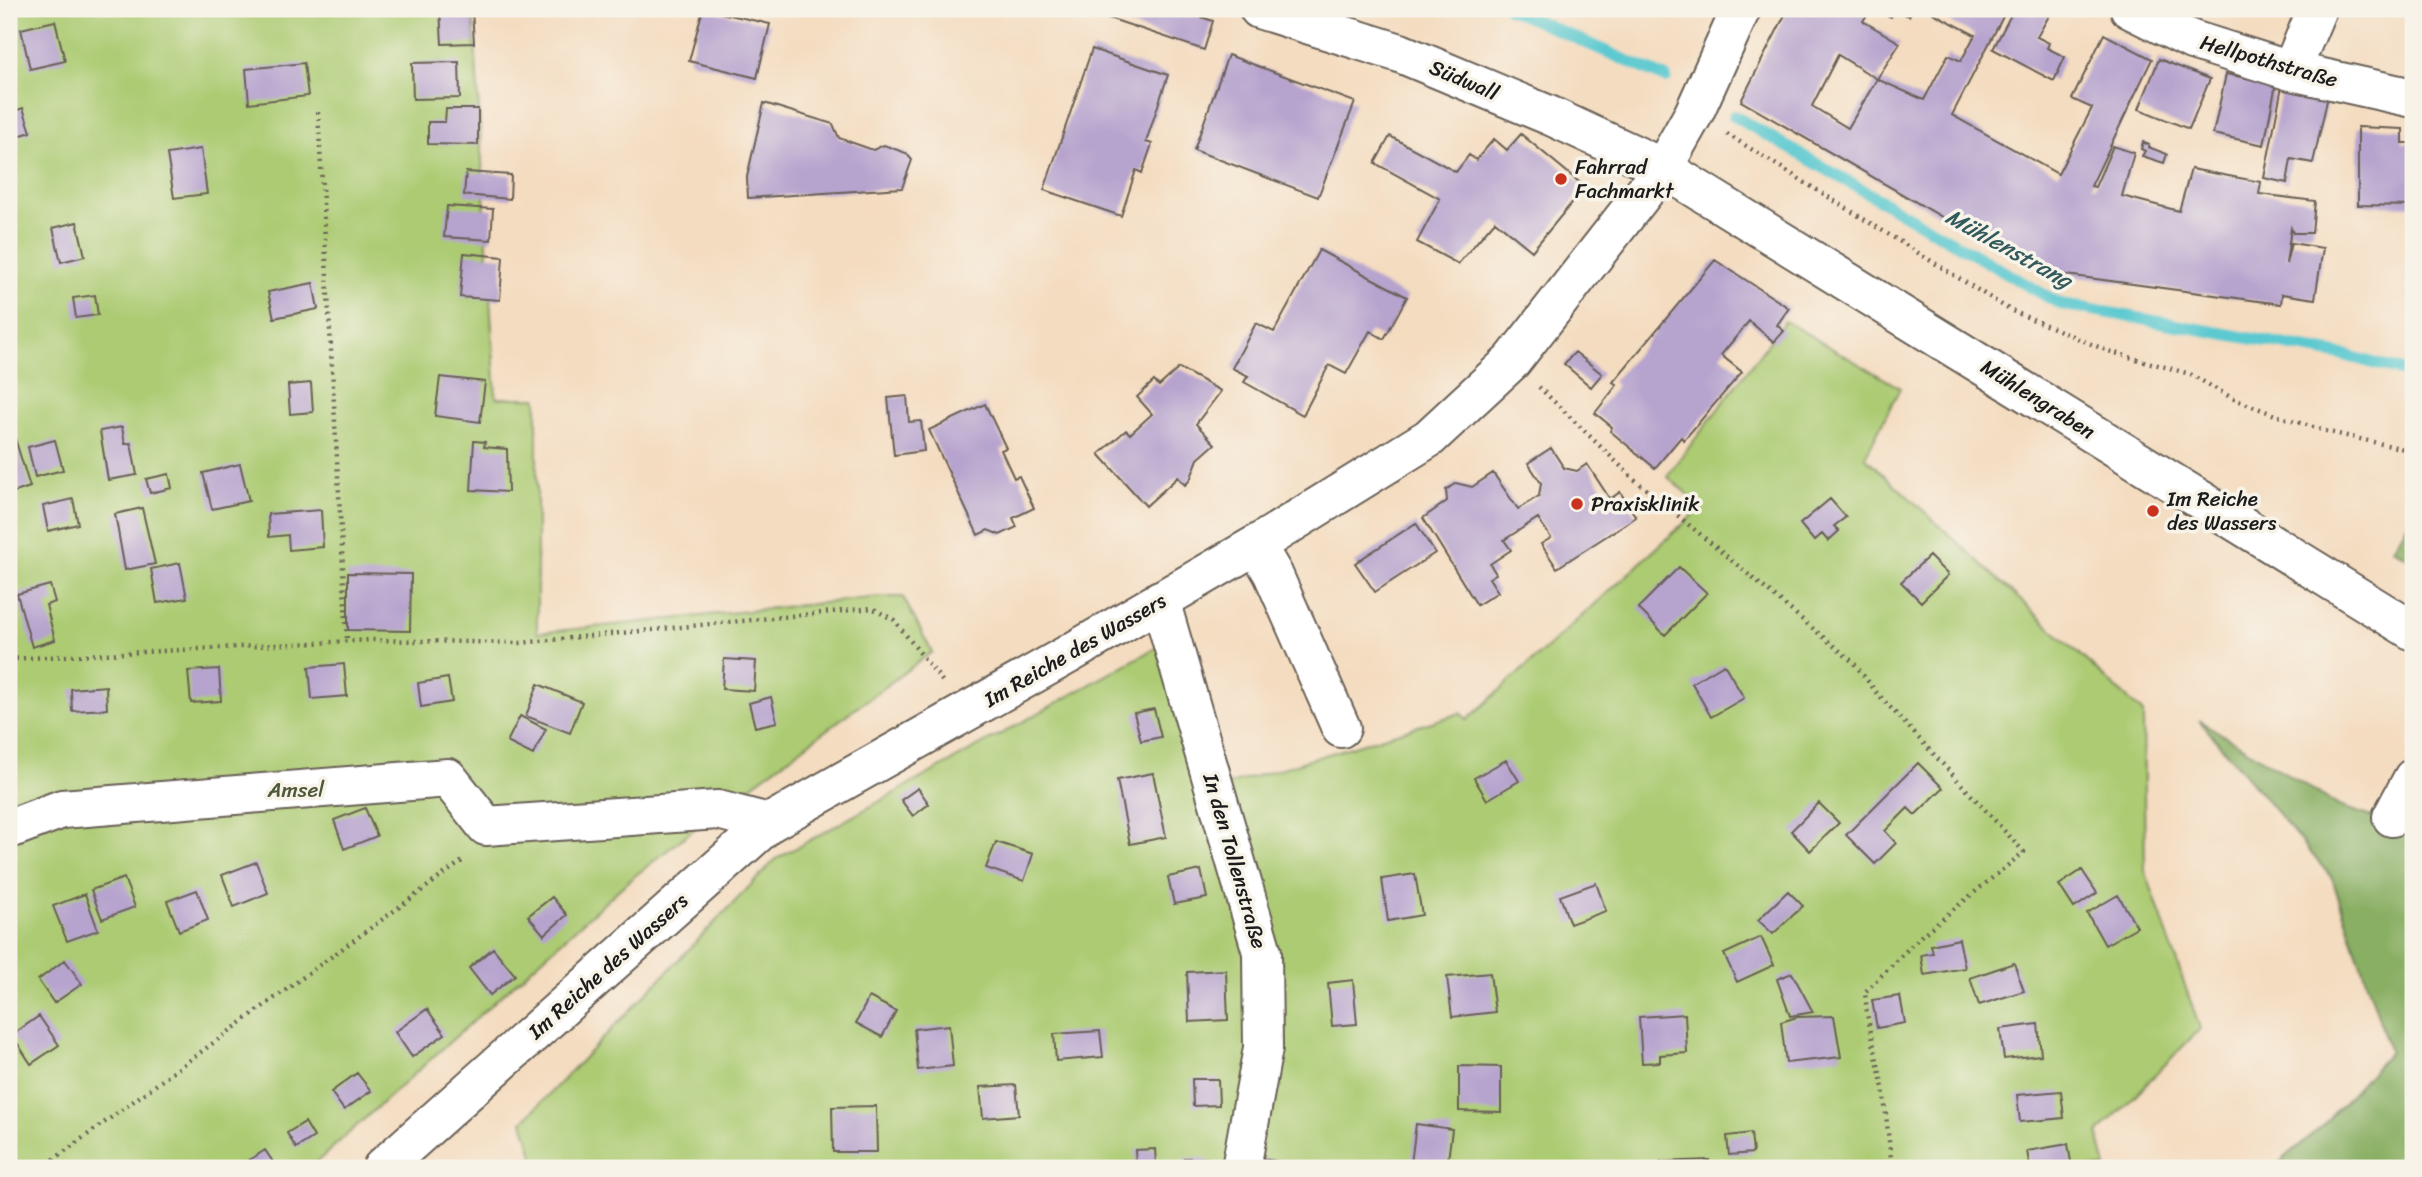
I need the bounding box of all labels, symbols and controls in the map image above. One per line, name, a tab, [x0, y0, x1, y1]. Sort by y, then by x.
street label: Hellpothstraße	[2196, 23, 2343, 99]
street label: Südwall	[1423, 48, 1506, 112]
place label: Fahrrad Fachmarkt	[1575, 148, 1675, 210]
marker: Fahrrad Fachmarkt	[1553, 171, 1569, 187]
water label: Mühlenstrang	[1938, 197, 2082, 301]
street label: Mühlengraben	[1973, 348, 2103, 450]
place label: Im Reiche des Wassers	[2166, 480, 2277, 542]
place label: Praxisklinik	[1591, 485, 1700, 523]
marker: Praxisklinik	[1569, 496, 1585, 512]
marker: Im Reiche des Wassers	[2145, 503, 2161, 519]
street label: Im Reiche des Wassers	[976, 582, 1174, 718]
street label: In den Tollenstraße	[1192, 768, 1278, 953]
park label: Amsel	[267, 771, 325, 809]
street label: Im Reiche des Wassers	[518, 883, 697, 1050]

